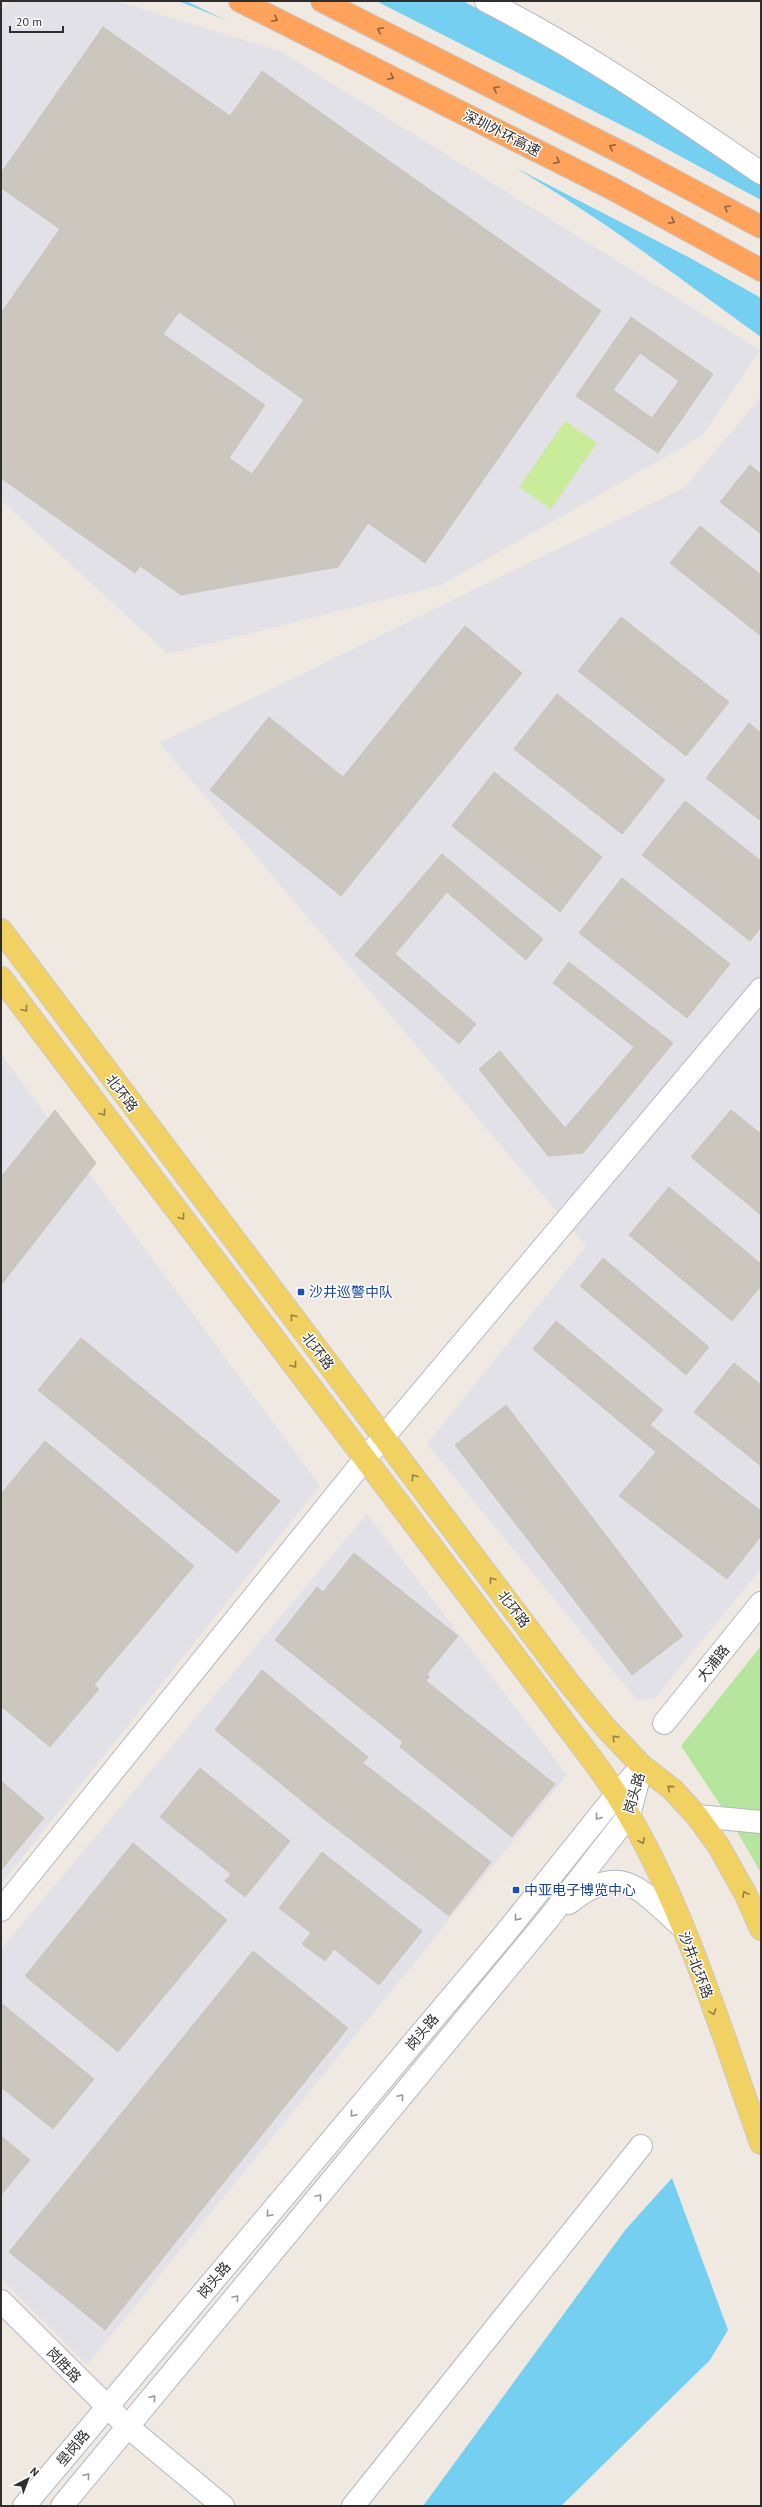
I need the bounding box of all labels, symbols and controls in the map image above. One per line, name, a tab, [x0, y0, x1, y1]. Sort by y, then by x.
scale bar	[10, 8, 63, 34]
text: 20 m	[16, 14, 42, 29]
one-way arrow	[270, 14, 278, 21]
one-way arrow	[377, 27, 384, 35]
one-way arrow	[386, 72, 394, 80]
one-way arrow	[493, 86, 500, 94]
street label: 深圳外环高速	[460, 106, 544, 160]
one-way arrow	[609, 145, 616, 152]
one-way arrow	[552, 156, 560, 164]
one-way arrow	[724, 206, 731, 213]
one-way arrow	[668, 216, 675, 224]
one-way arrow	[20, 1005, 27, 1012]
street label: 北环路	[102, 1071, 142, 1115]
one-way arrow	[98, 1109, 106, 1116]
one-way arrow	[177, 1212, 184, 1219]
place label: 沙井巡警中队	[309, 1283, 393, 1301]
marker: 沙井巡警中队	[296, 1287, 306, 1297]
one-way arrow	[291, 1315, 298, 1322]
street label: 北环路	[298, 1329, 338, 1373]
one-way arrow	[289, 1360, 296, 1367]
one-way arrow	[412, 1474, 419, 1481]
one-way arrow	[490, 1578, 497, 1585]
street label: 北环路	[494, 1587, 534, 1631]
street label: 大浦路	[693, 1641, 733, 1685]
one-way arrow	[613, 1735, 620, 1743]
street label: 岗头路	[619, 1770, 649, 1816]
one-way arrow	[668, 1786, 675, 1793]
one-way arrow	[596, 1812, 603, 1819]
one-way arrow	[637, 1836, 645, 1844]
place label: 中亚电子博览中心	[524, 1881, 636, 1899]
marker: 中亚电子博览中心	[511, 1885, 521, 1895]
one-way arrow	[742, 1890, 750, 1898]
one-way arrow	[514, 1913, 521, 1921]
street label: 沙井北环路	[675, 1929, 717, 2001]
one-way arrow	[709, 2009, 717, 2016]
street label: 岗头路	[402, 2010, 442, 2054]
one-way arrow	[397, 2094, 404, 2102]
one-way arrow	[350, 2110, 357, 2117]
one-way arrow	[314, 2195, 321, 2202]
one-way arrow	[267, 2209, 274, 2217]
street label: 岗头路	[194, 2258, 234, 2302]
one-way arrow	[232, 2295, 239, 2302]
street label: 岗胜路	[43, 2344, 85, 2386]
one-way arrow	[148, 2395, 155, 2402]
street label: 壆岗路	[53, 2426, 93, 2470]
north arrow	[8, 2459, 48, 2499]
text: N	[27, 2464, 42, 2479]
one-way arrow	[82, 2474, 89, 2481]

